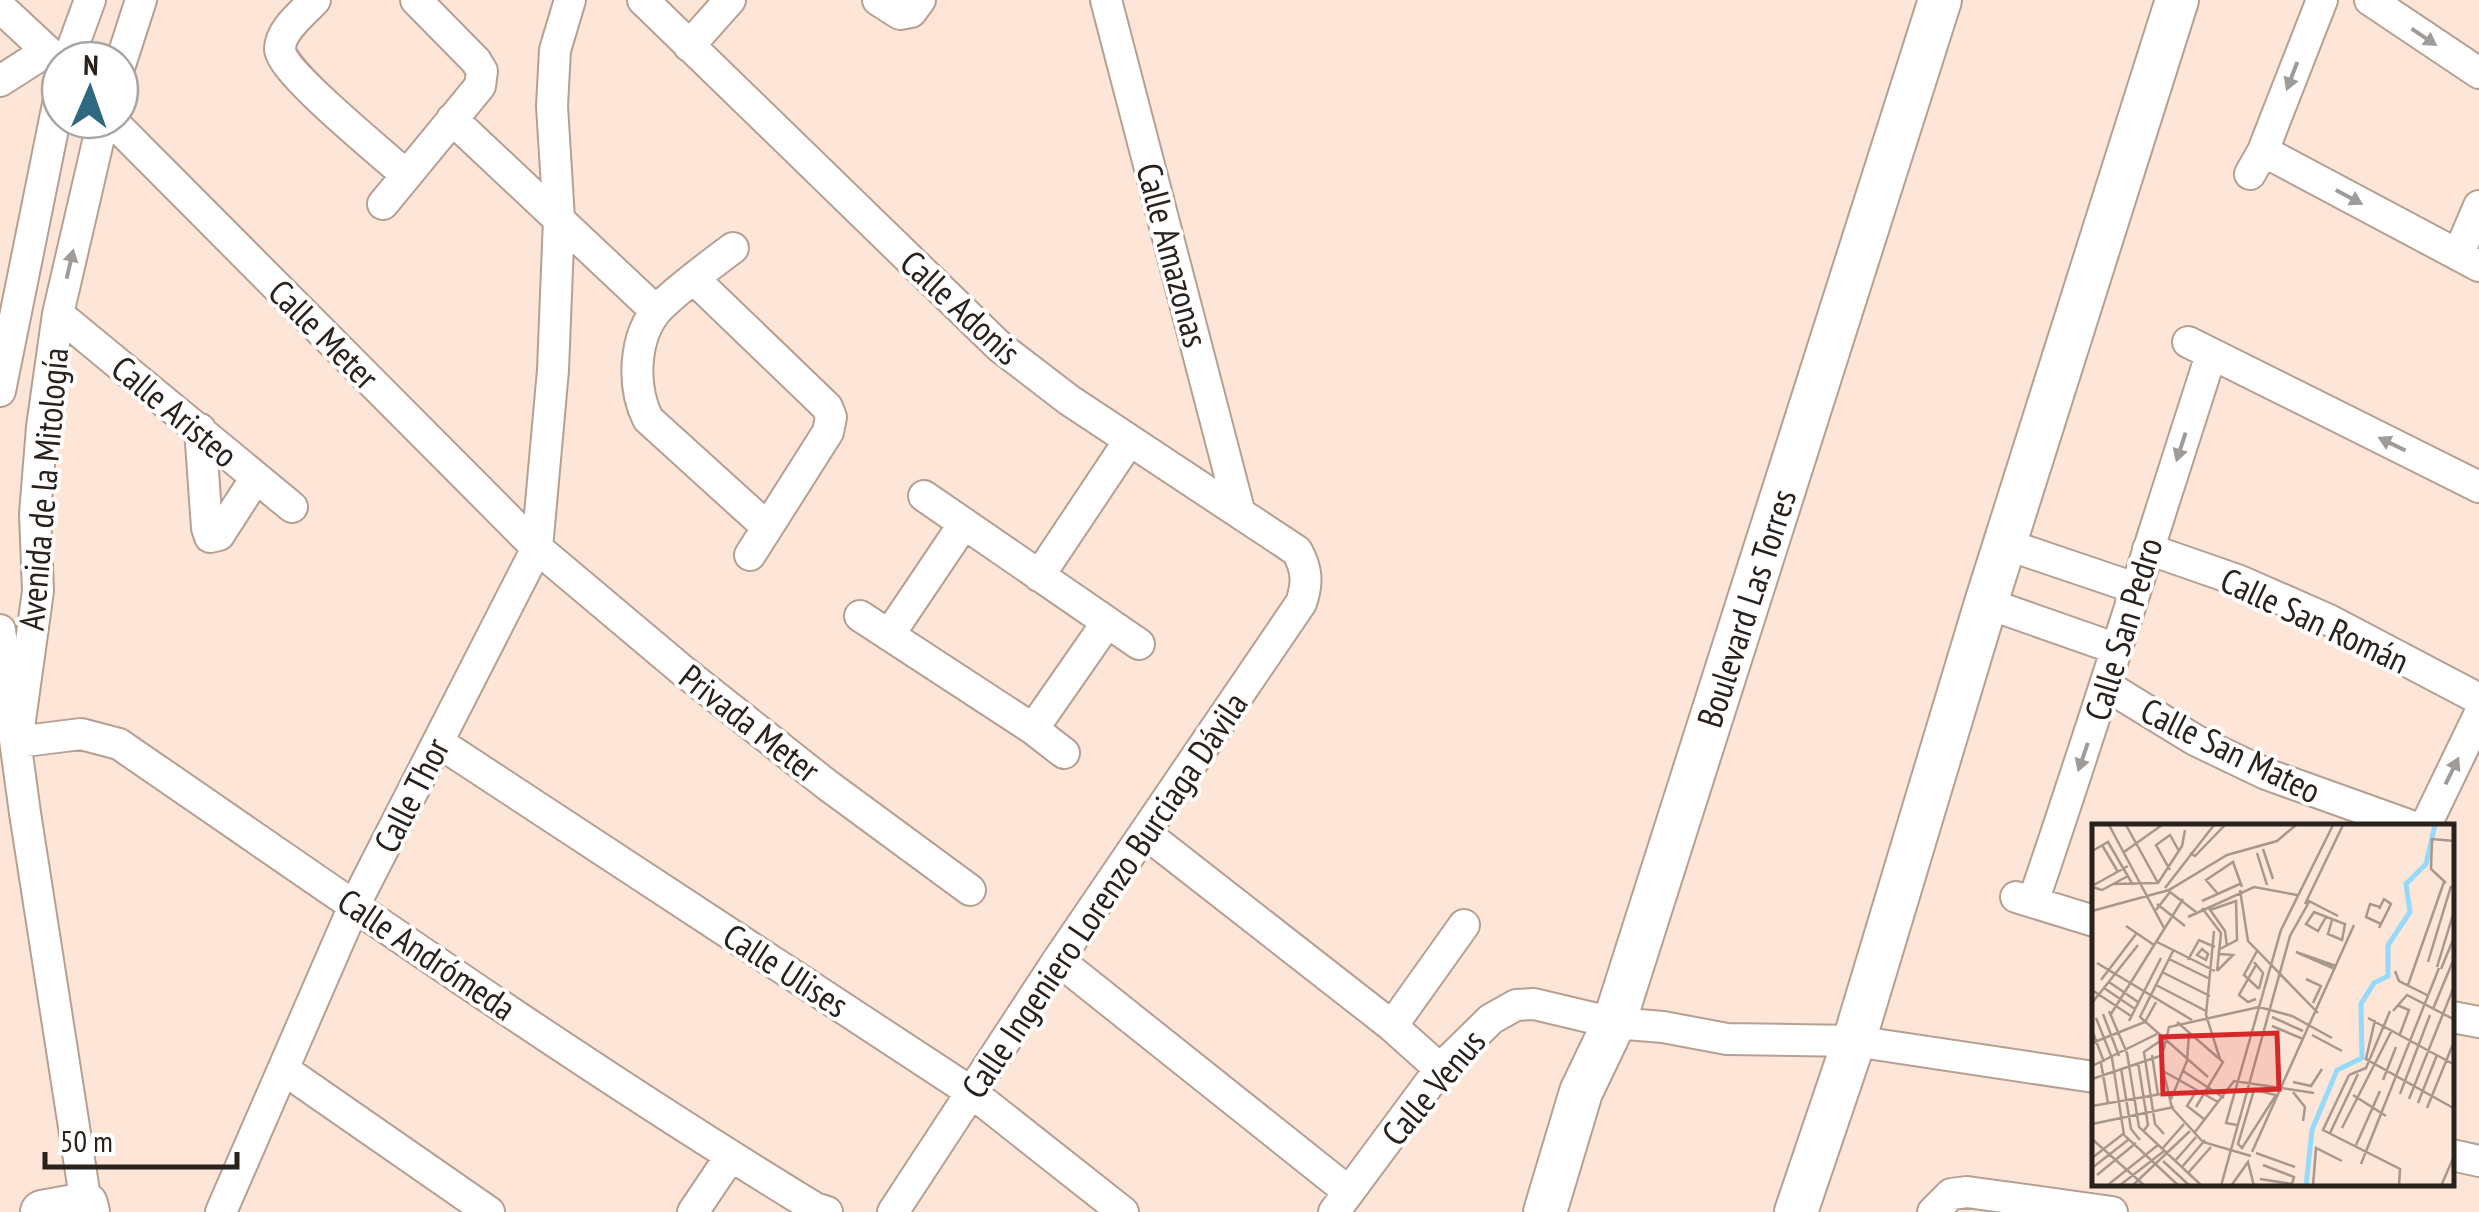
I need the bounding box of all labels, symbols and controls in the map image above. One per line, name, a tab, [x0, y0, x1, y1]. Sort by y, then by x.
one-way arrow	[2411, 27, 2438, 45]
north arrow	[40, 40, 140, 140]
text: N	[83, 46, 99, 83]
one-way arrow	[2284, 61, 2300, 91]
street label: Calle Amazonas	[1126, 158, 1220, 352]
one-way arrow	[2335, 188, 2363, 205]
street label: Calle Adonis	[891, 240, 1031, 374]
one-way arrow	[63, 248, 78, 279]
street label: Calle Meter	[259, 269, 389, 399]
street label: Calle Aristeo	[102, 345, 248, 477]
street label: Avenida de la Mitología	[8, 346, 78, 632]
one-way arrow	[2173, 433, 2188, 463]
one-way arrow	[2377, 436, 2406, 453]
street label: Boulevard Las Torres	[1686, 483, 1806, 733]
street label: Calle San Pedro	[2073, 532, 2173, 726]
street label: Calle San Román	[2214, 556, 2416, 684]
street label: Privada Meter	[670, 654, 830, 793]
street label: Calle Ingeniero Lorenzo Burciaga Dávila	[951, 683, 1257, 1107]
street label: Calle San Mateo	[2134, 687, 2328, 813]
street label: Calle Thor	[363, 730, 460, 860]
one-way arrow	[2074, 742, 2089, 772]
one-way arrow	[2444, 756, 2461, 785]
inset map	[2092, 824, 2454, 1187]
street label: Calle Andrómeda	[329, 878, 525, 1030]
street label: Calle Ulises	[715, 913, 857, 1027]
street label: Calle Venus	[1371, 1019, 1495, 1155]
scale bar	[45, 1107, 238, 1169]
text: 50 m	[60, 1121, 113, 1160]

